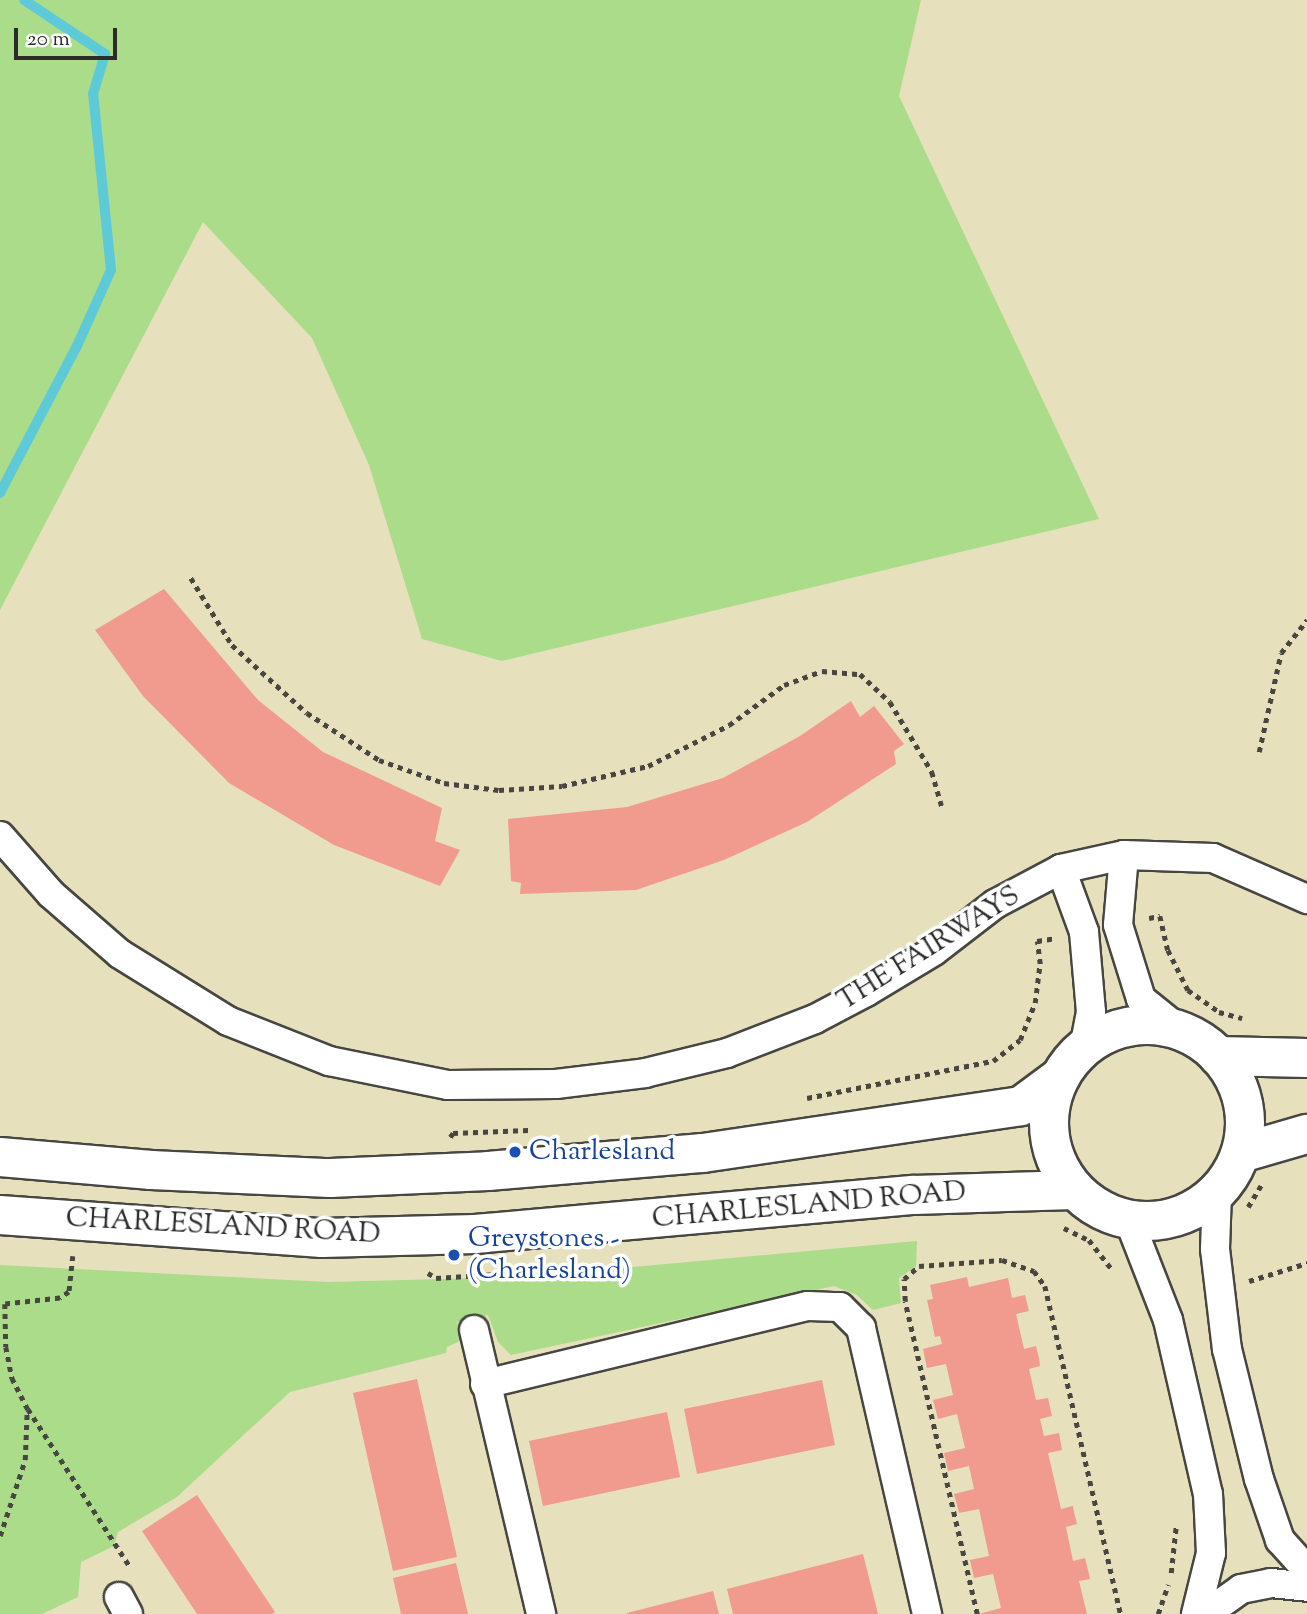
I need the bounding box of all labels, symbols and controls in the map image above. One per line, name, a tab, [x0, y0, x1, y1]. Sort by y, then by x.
scale bar	[18, 14, 121, 58]
text: 20 m	[27, 25, 70, 55]
street label: THE FAIRWAYS	[832, 879, 1026, 1019]
place label: Charlesland	[529, 1135, 675, 1169]
marker: Charlesland	[507, 1144, 523, 1160]
street label: CHARLESLAND ROAD	[651, 1176, 967, 1236]
street label: CHARLESLAND ROAD	[65, 1202, 381, 1252]
place label: Greystones - (Charlesland)	[468, 1222, 631, 1288]
marker: Greystones - (Charlesland)	[446, 1247, 462, 1263]

